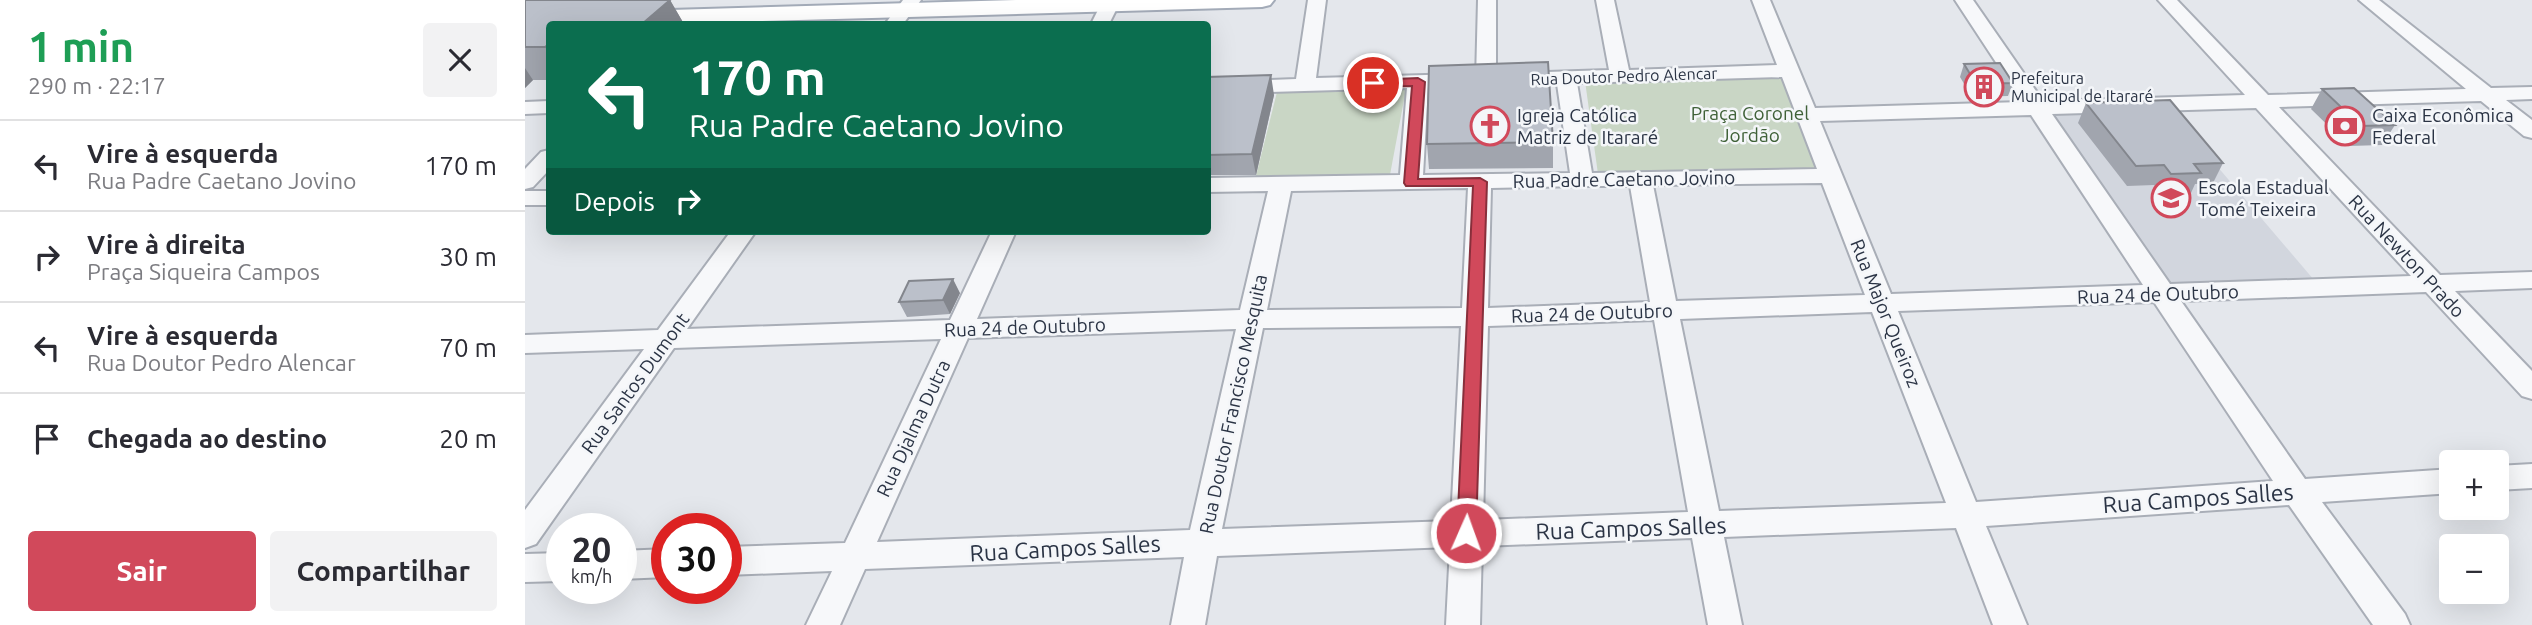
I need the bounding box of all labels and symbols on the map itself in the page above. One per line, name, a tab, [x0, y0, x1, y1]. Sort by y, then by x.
pin	[1343, 53, 1403, 113]
street label: Rua Doutor Pedro Alencar	[1530, 64, 1718, 88]
building icon: Prefeitura Municipal de Itararé	[1963, 66, 2005, 108]
place label: Prefeitura Municipal de Itararé	[2011, 69, 2153, 105]
park label: Praça Coronel Jordão	[1691, 102, 1809, 146]
place label: Igreja Católica Matriz de Itararé	[1517, 104, 1658, 148]
place label: Caixa Econômica Federal	[2372, 104, 2514, 148]
church icon: Igreja Católica Matriz de Itararé	[1469, 105, 1511, 147]
bank icon: Caixa Econômica Federal	[2324, 105, 2366, 147]
street label: Rua Padre Caetano Jovino	[1513, 166, 1735, 192]
place label: Escola Estadual Tomé Teixeira	[2198, 176, 2329, 220]
school or university icon: Escola Estadual Tomé Teixeira	[2150, 177, 2192, 219]
street label: Rua Newton Prado	[2344, 190, 2470, 322]
street label: Rua Major Queiroz	[1846, 236, 1926, 391]
street label: Rua Doutor Francisco Mesquita	[1195, 272, 1271, 536]
street label: Rua 24 de Outubro	[2077, 280, 2239, 308]
street label: Rua 24 de Outubro	[1511, 299, 1673, 327]
street label: Rua Santos Dumont	[577, 308, 694, 458]
street label: Rua 24 de Outubro	[944, 313, 1106, 341]
street label: Rua Djalma Dutra	[872, 356, 954, 500]
street label: Rua Campos Salles	[2102, 479, 2294, 517]
position arrow	[1429, 496, 1503, 570]
street label: Rua Campos Salles	[1535, 512, 1727, 544]
speed limit sign: 30	[651, 513, 742, 604]
street label: Rua Campos Salles	[969, 531, 1161, 565]

